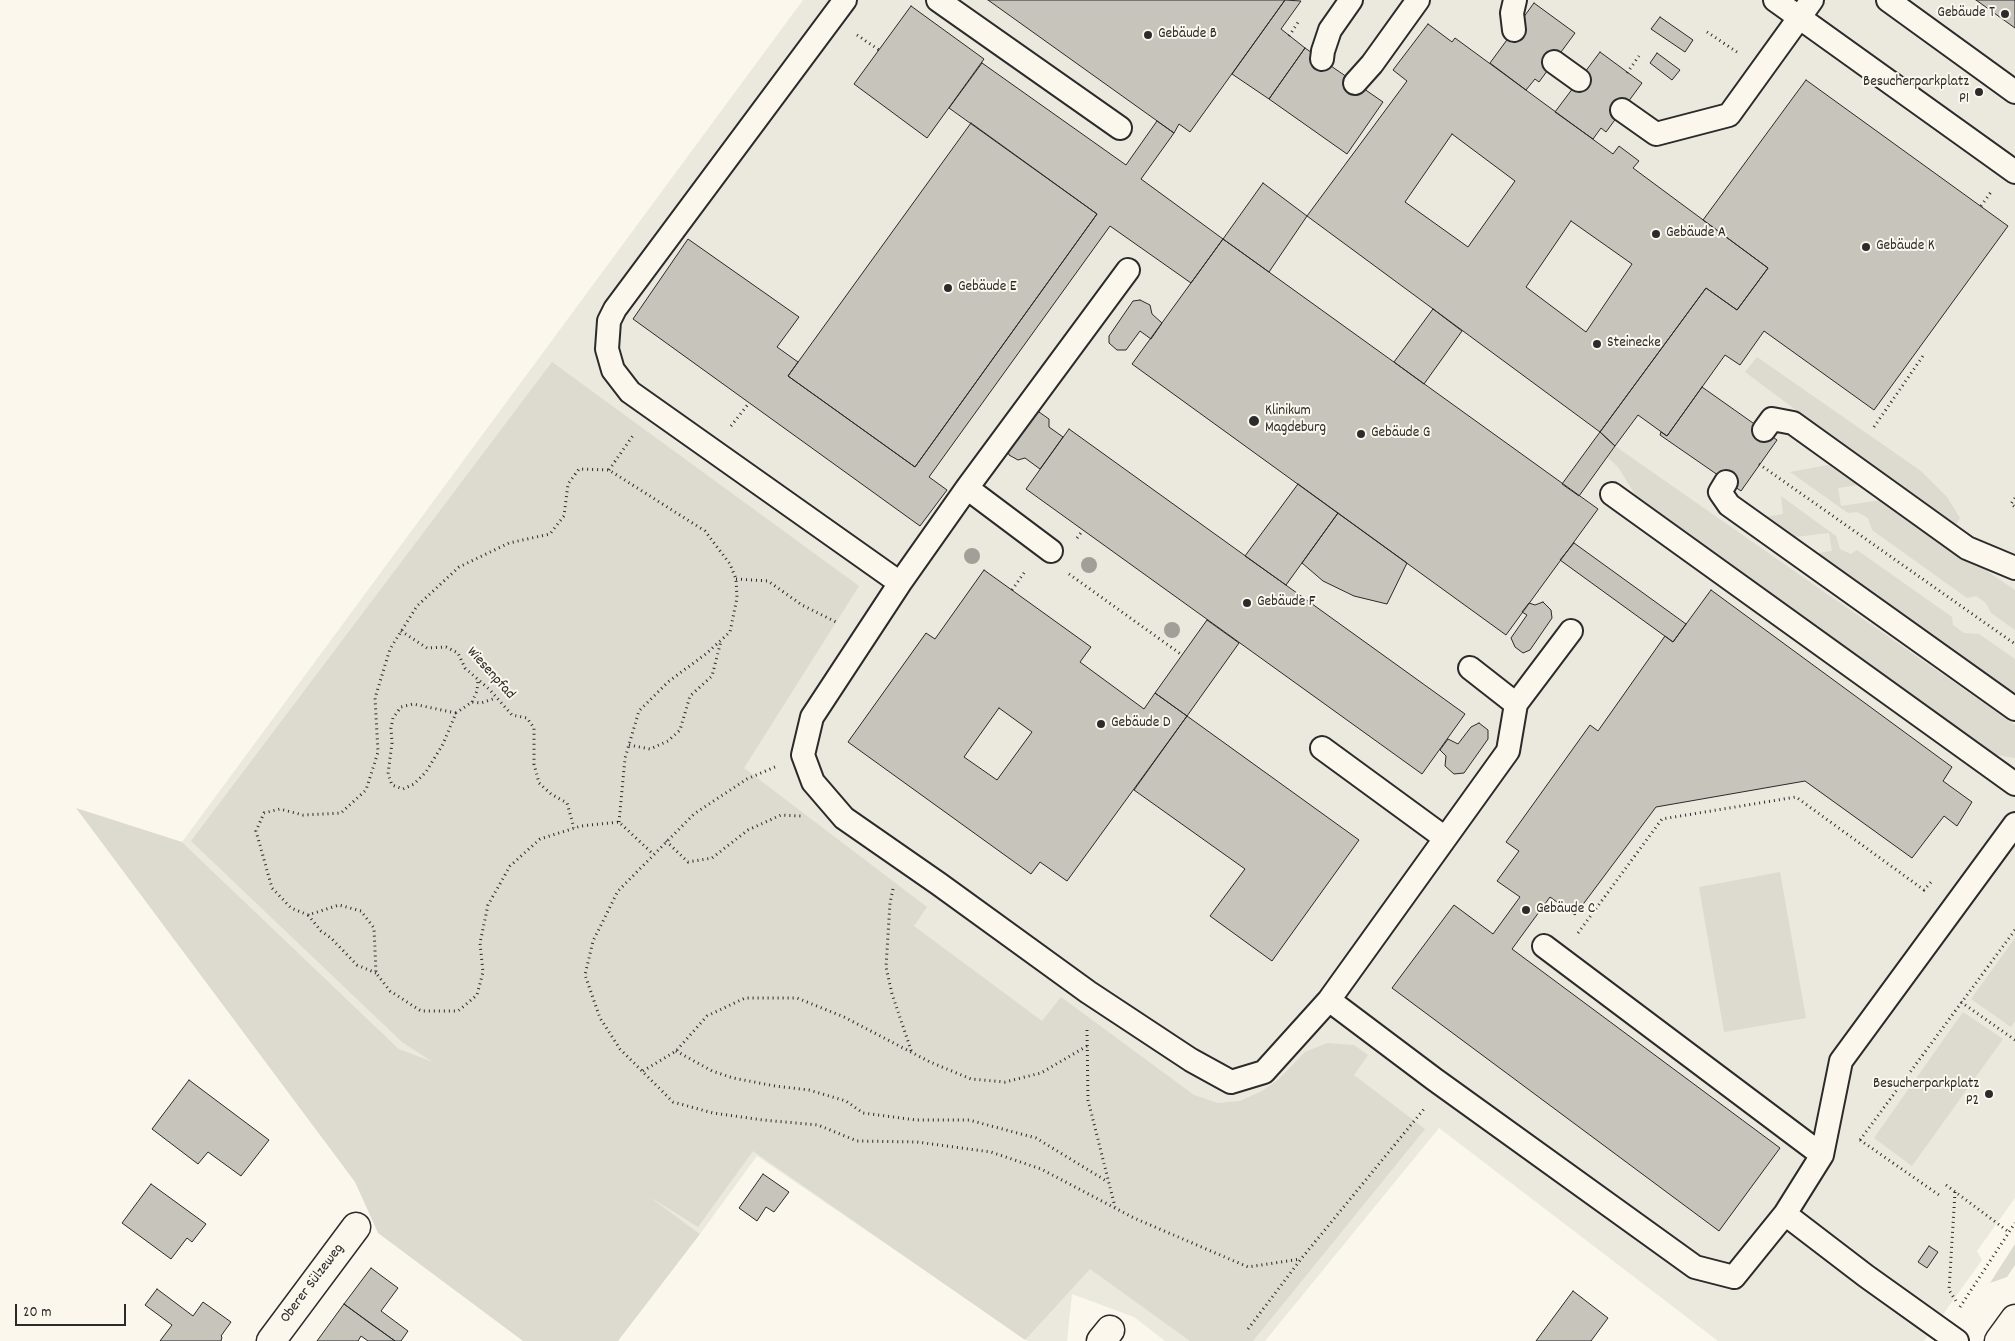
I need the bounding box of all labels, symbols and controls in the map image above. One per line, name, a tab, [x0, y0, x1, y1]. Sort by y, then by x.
place label: Gebäude T	[1937, 5, 1995, 23]
marker: Gebäude T	[1999, 8, 2011, 20]
place label: Gebäude B	[1158, 26, 1217, 44]
marker: Gebäude B	[1142, 29, 1154, 41]
place label: Besucherparkplatz P1	[1863, 74, 1969, 109]
marker: Besucherparkplatz P1	[1973, 86, 1985, 98]
place label: Gebäude A	[1666, 225, 1726, 243]
marker: Gebäude A	[1650, 228, 1662, 240]
place label: Gebäude K	[1876, 238, 1935, 256]
marker: Gebäude K	[1860, 241, 1872, 253]
place label: Gebäude E	[958, 279, 1016, 297]
marker: Gebäude E	[942, 282, 954, 294]
place label: Steinecke	[1607, 335, 1661, 353]
marker: Steinecke	[1591, 338, 1603, 350]
place label: Klinikum Magdeburg	[1265, 403, 1326, 438]
marker: Klinikum Magdeburg	[1247, 414, 1261, 428]
place label: Gebäude G	[1371, 425, 1430, 443]
marker: Gebäude G	[1355, 428, 1367, 440]
place label: Gebäude F	[1257, 594, 1315, 612]
marker: Gebäude F	[1241, 597, 1253, 609]
street label: Wiesenpfad	[462, 644, 518, 704]
place label: Gebäude D	[1111, 715, 1170, 733]
marker: Gebäude D	[1095, 718, 1107, 730]
place label: Gebäude C	[1536, 901, 1595, 919]
marker: Gebäude C	[1520, 904, 1532, 916]
place label: Besucherparkplatz P2	[1873, 1076, 1979, 1111]
marker: Besucherparkplatz P2	[1983, 1088, 1995, 1100]
street label: Oberer Sülzeweg	[277, 1241, 349, 1327]
scale bar	[18, 1294, 129, 1326]
text: 20 m	[23, 1302, 51, 1324]

